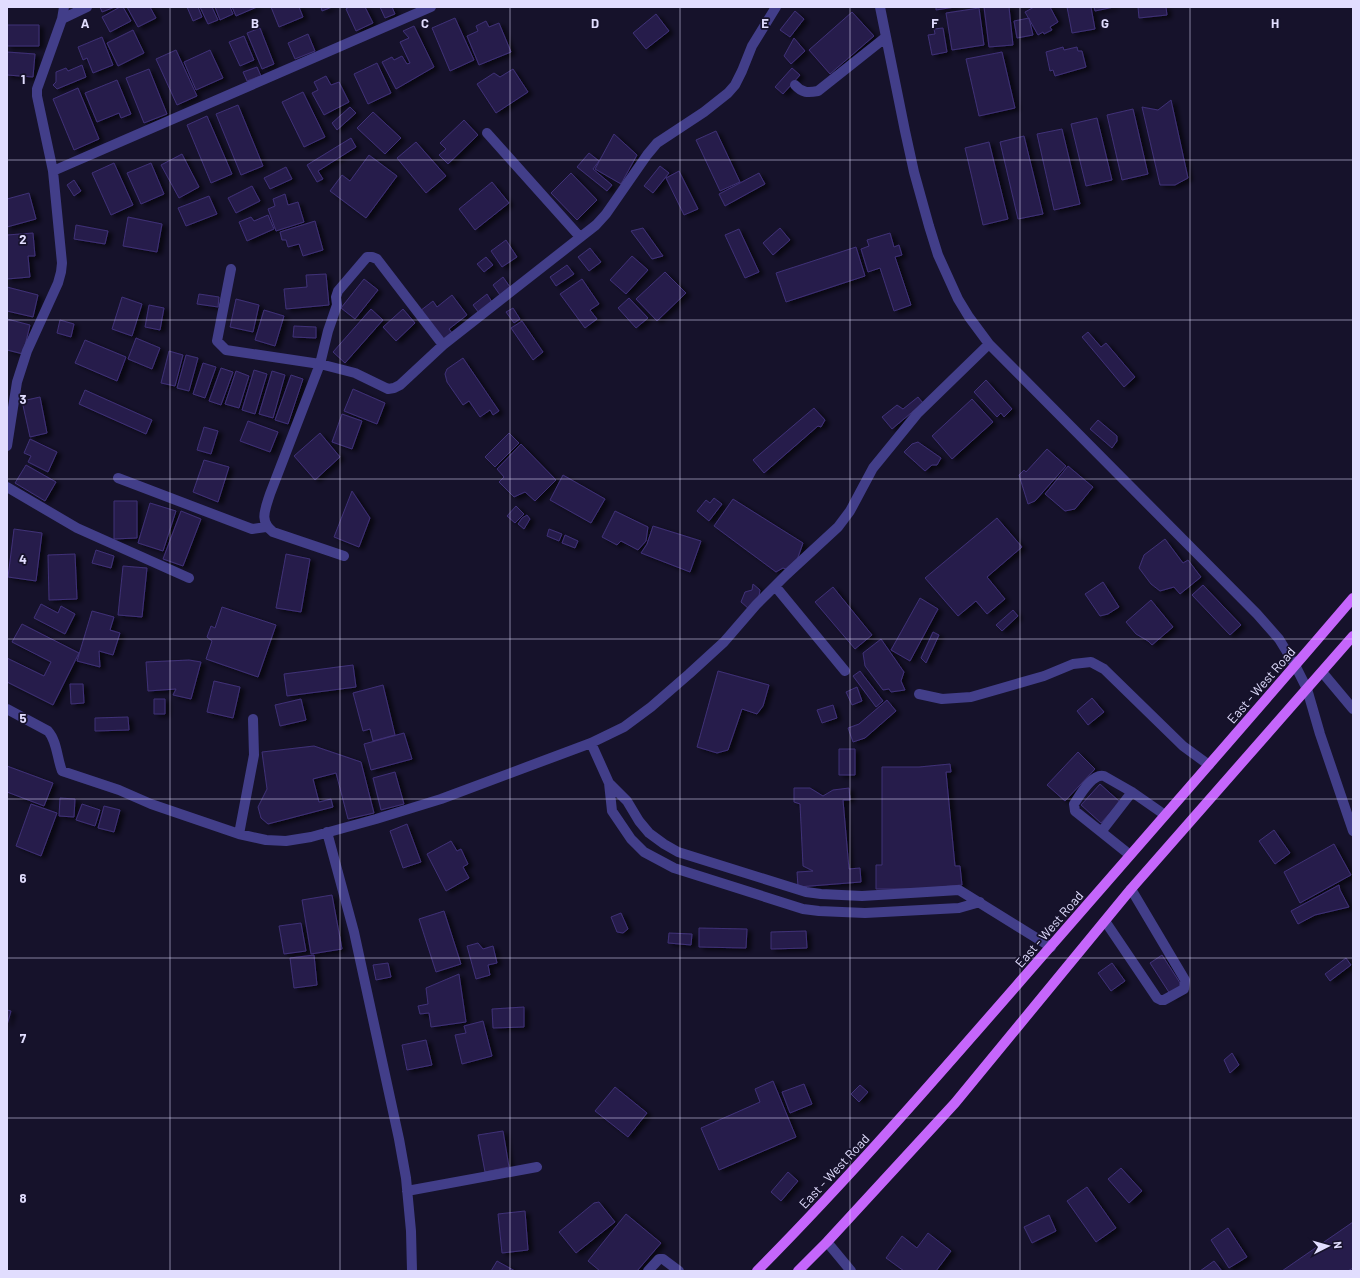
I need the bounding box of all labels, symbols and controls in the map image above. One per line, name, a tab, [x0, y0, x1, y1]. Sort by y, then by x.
text: A	[81, 15, 90, 31]
text: B	[251, 15, 259, 31]
text: C	[421, 15, 429, 31]
text: D	[591, 15, 599, 31]
text: E	[761, 15, 769, 31]
text: F	[931, 15, 939, 31]
text: G	[1101, 15, 1109, 31]
text: H	[1271, 15, 1279, 31]
text: 1	[21, 71, 25, 87]
text: 2	[19, 231, 27, 247]
text: 3	[19, 391, 27, 407]
text: 4	[19, 551, 27, 567]
street label: East - West Road	[1224, 644, 1298, 726]
text: 5	[19, 710, 27, 726]
text: 6	[20, 870, 27, 886]
street label: East - West Road	[1012, 888, 1086, 970]
text: 7	[20, 1030, 27, 1046]
street label: East - West Road	[796, 1131, 872, 1211]
text: 8	[19, 1190, 27, 1206]
north arrow	[1308, 1226, 1348, 1266]
text: N	[1332, 1241, 1345, 1249]

